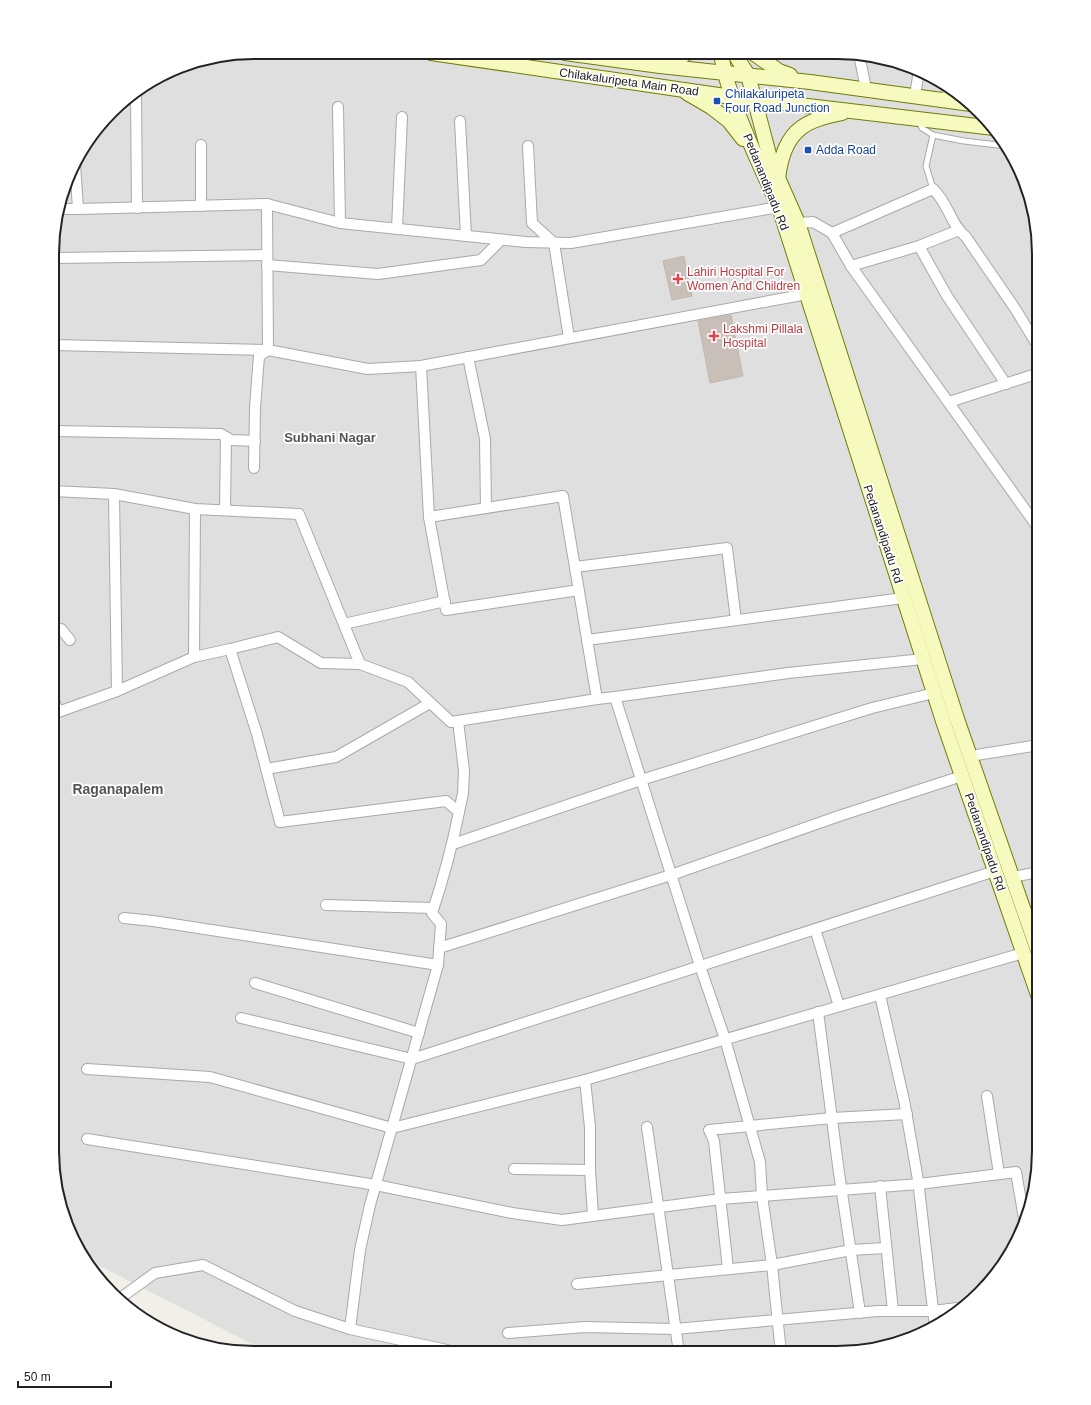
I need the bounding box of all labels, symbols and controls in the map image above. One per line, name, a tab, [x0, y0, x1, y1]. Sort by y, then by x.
street label: Chilakaluripeta Main Road	[558, 65, 700, 99]
place label: Chilakaluripeta Four Road Junction	[725, 87, 830, 115]
marker: Chilakaluripeta Four Road Junction	[712, 96, 722, 106]
street label: Pedanandipadu Rd	[740, 132, 792, 232]
place label: Adda Road	[816, 143, 876, 157]
marker: Adda Road	[803, 145, 813, 155]
place label: Lahiri Hospital For Women And Children	[687, 265, 800, 293]
marker: Lahiri Hospital For Women And Children	[672, 273, 684, 285]
place label: Lakshmi Pillala Hospital	[723, 322, 803, 350]
marker: Lakshmi Pillala Hospital	[708, 330, 720, 342]
district label: Subhani Nagar	[284, 430, 376, 445]
street label: Pedanandipadu Rd	[860, 483, 906, 585]
district label: Raganapalem	[72, 781, 164, 797]
street label: Pedanandipadu Rd	[962, 791, 1008, 893]
scale bar	[18, 1363, 111, 1389]
text: 50 m	[24, 1370, 51, 1384]

